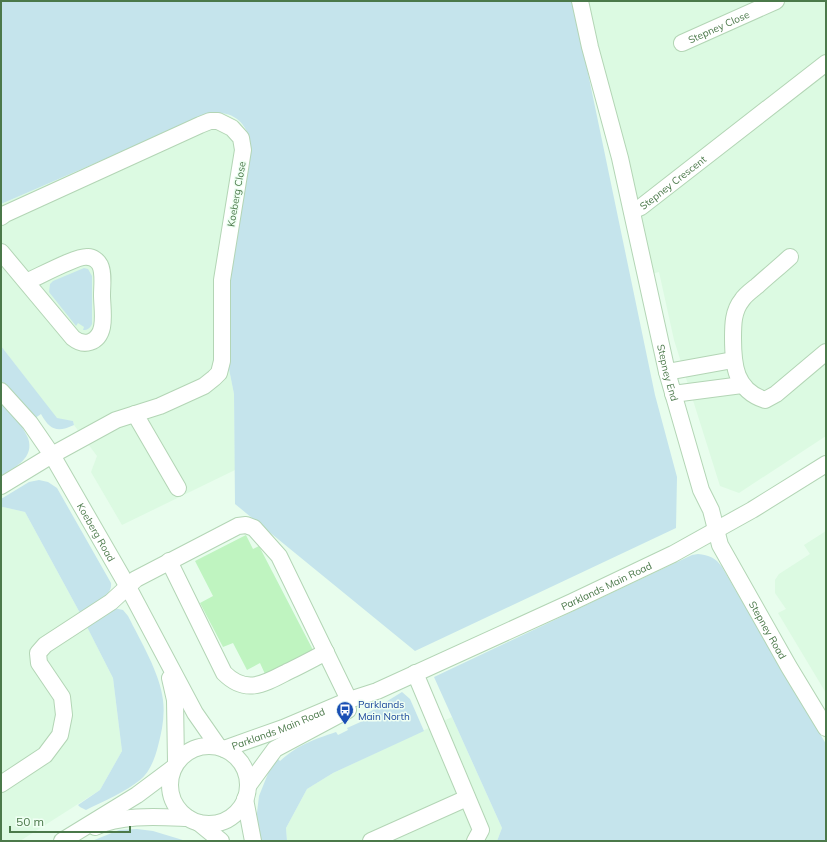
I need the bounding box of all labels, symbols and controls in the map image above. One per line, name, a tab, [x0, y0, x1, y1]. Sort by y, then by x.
street label: Stepney Close	[686, 8, 751, 46]
street label: Stepney Crescent	[637, 152, 709, 213]
street label: Koeberg Close	[224, 160, 249, 228]
street label: Stepney End	[654, 343, 681, 403]
street label: Koeberg Road	[74, 501, 118, 564]
street label: Parklands Main Road	[559, 559, 654, 613]
street label: Stepney Road	[746, 599, 789, 662]
place label: Parklands Main North	[358, 698, 410, 723]
bus stop icon: Parklands Main North	[335, 700, 355, 725]
street label: Parklands Main Road	[230, 705, 327, 753]
scale bar	[10, 808, 130, 834]
text: 50 m	[16, 814, 44, 829]

